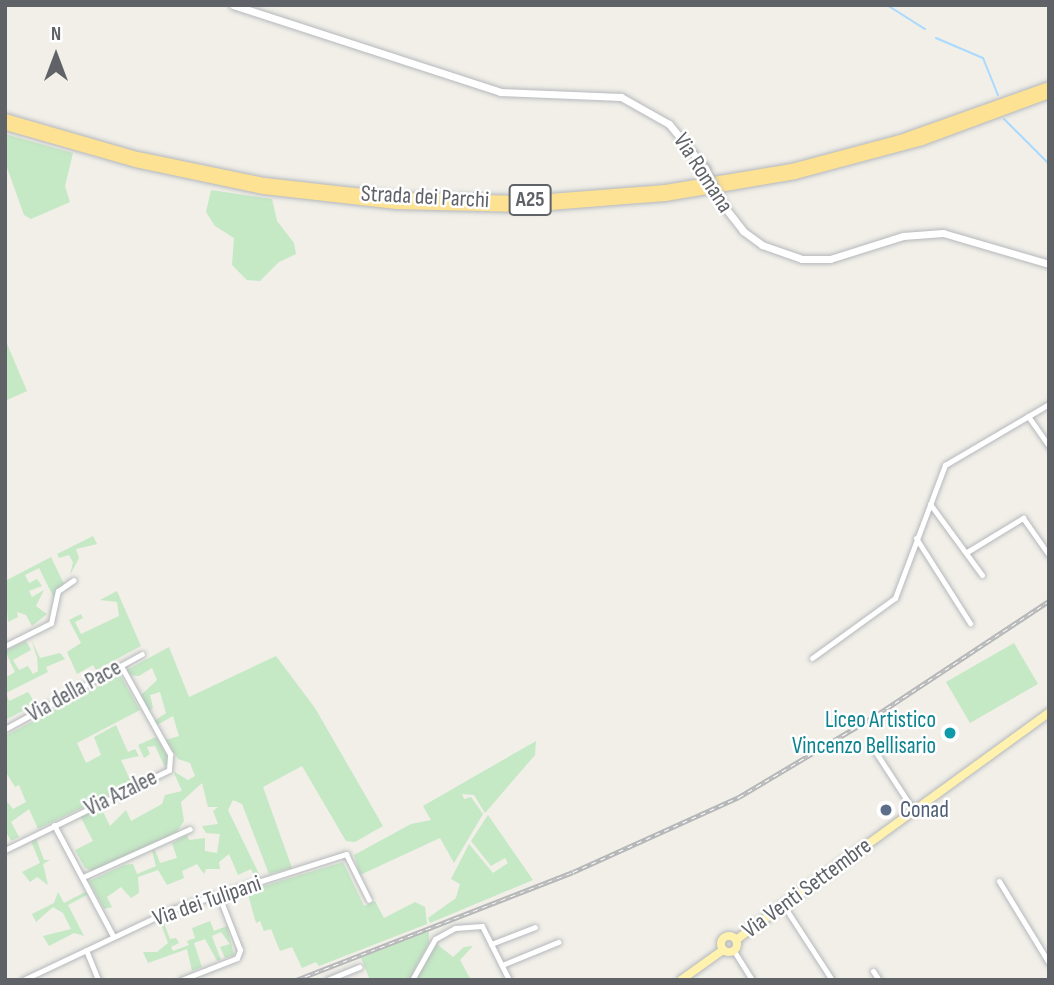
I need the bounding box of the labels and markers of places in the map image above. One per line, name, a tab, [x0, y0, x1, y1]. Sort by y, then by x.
place label: Liceo Artistico Vincenzo Bellisario	[792, 706, 936, 760]
marker: Liceo Artistico Vincenzo Bellisario	[942, 725, 958, 741]
place label: Conad	[900, 796, 949, 824]
marker: Conad	[878, 802, 894, 818]

